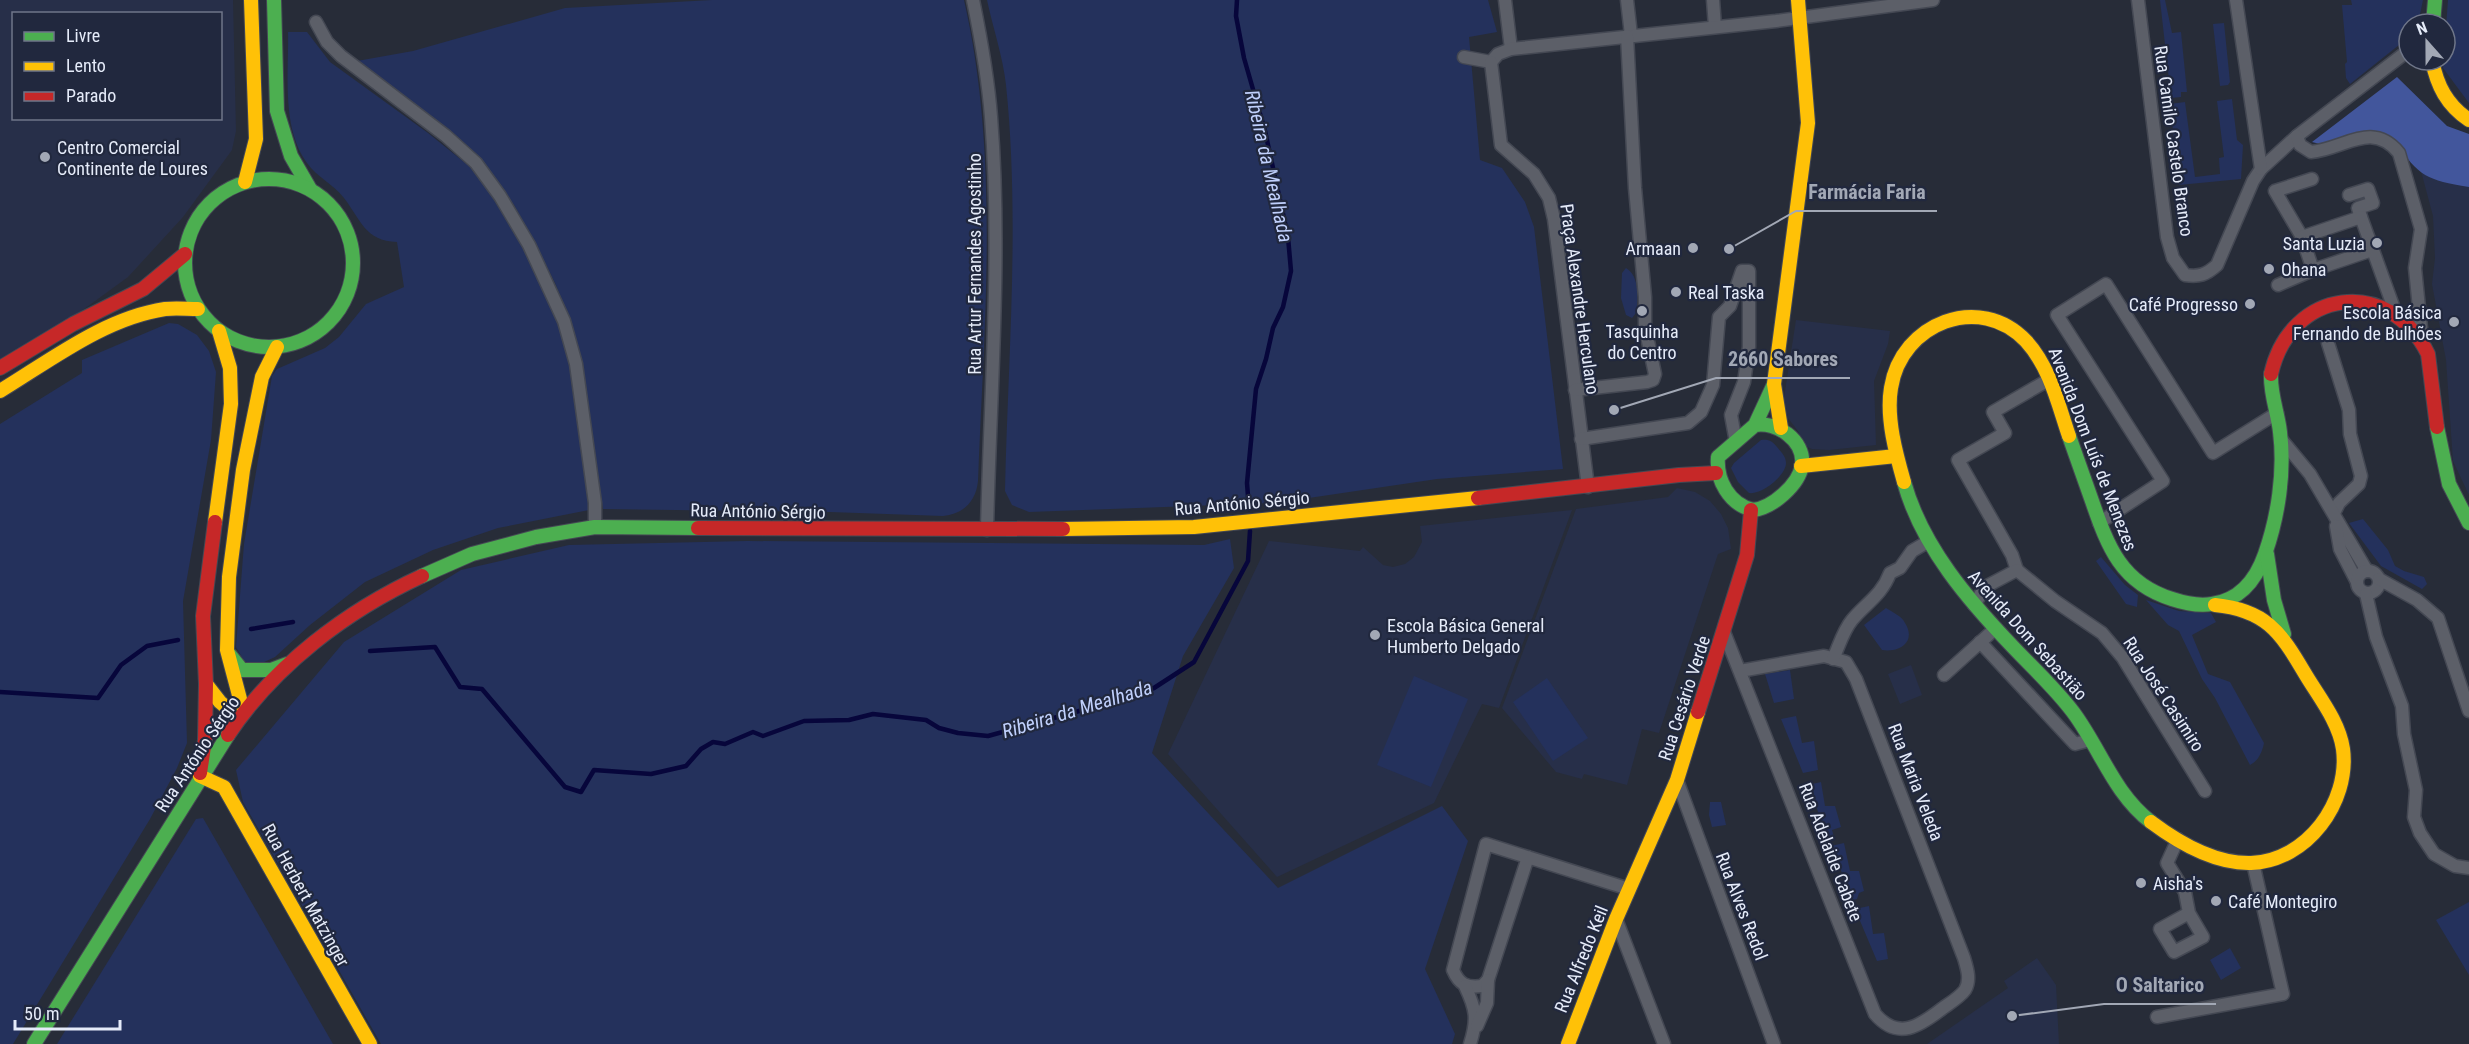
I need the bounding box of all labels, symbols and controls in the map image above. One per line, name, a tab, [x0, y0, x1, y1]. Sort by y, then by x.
legend	[12, 12, 222, 120]
north arrow	[2397, 12, 2457, 72]
text: N	[2414, 18, 2430, 39]
text: Livre	[66, 25, 100, 46]
street label: Rua Camilo Castelo Branco	[2150, 44, 2198, 238]
text: Lento	[66, 55, 106, 76]
text: Parado	[66, 85, 116, 106]
water label: Ribeira da Mealhada	[1240, 87, 1298, 245]
place label: Centro Comercial Continente de Loures	[57, 137, 208, 179]
marker: Centro Comercial Continente de Loures	[38, 150, 52, 164]
street label: Rua Artur Fernandes Agostinho	[964, 153, 985, 375]
callout: Farmácia Faria	[1796, 173, 1937, 211]
text: Farmácia Faria	[1808, 180, 1926, 204]
street label: Praça Alexandre Herculano	[1556, 202, 1604, 396]
place label: Santa Luzia	[2283, 233, 2365, 254]
marker: Santa Luzia	[2370, 236, 2384, 250]
place label: Armaan	[1626, 238, 1681, 259]
marker: Armaan	[1686, 241, 1700, 255]
place label: Ohana	[2281, 259, 2326, 280]
marker: Ohana	[2262, 262, 2276, 276]
place label: Real Taska	[1688, 282, 1764, 303]
marker: Real Taska	[1669, 285, 1683, 299]
place label: Café Progresso	[2129, 294, 2238, 315]
marker: Café Progresso	[2243, 297, 2257, 311]
place label: Escola Básica Fernando de Bulhões	[2293, 302, 2442, 344]
marker: Tasquinha do Centro	[1635, 304, 1649, 318]
marker: Escola Básica Fernando de Bulhões	[2447, 315, 2461, 329]
place label: Tasquinha do Centro	[1605, 321, 1679, 363]
callout: 2660 Sabores	[1716, 340, 1850, 378]
street label: Avenida Dom Luís de Menezes	[2044, 344, 2142, 554]
text: 2660 Sabores	[1728, 347, 1838, 371]
street label: Rua António Sérgio	[1174, 487, 1310, 519]
street label: Rua António Sérgio	[690, 499, 826, 523]
street label: Avenida Dom Sebastião	[1964, 566, 2092, 704]
place label: Escola Básica General Humberto Delgado	[1387, 615, 1544, 657]
marker: Escola Básica General Humberto Delgado	[1368, 628, 1382, 642]
street label: Rua Cesário Verde	[1654, 633, 1714, 763]
street label: Rua José Casimiro	[2119, 633, 2209, 755]
water label: Ribeira da Mealhada	[999, 675, 1155, 743]
street label: Rua António Sérgio	[150, 692, 244, 816]
street label: Rua Maria Veleda	[1884, 720, 1948, 844]
street label: Rua Adelaide Cabete	[1795, 780, 1867, 924]
street label: Rua Herbert Matzinger	[258, 820, 354, 970]
street label: Rua Alves Redol	[1712, 849, 1772, 963]
place label: Aisha's	[2153, 873, 2203, 894]
marker: Aisha's	[2134, 876, 2148, 890]
place label: Café Montegiro	[2228, 891, 2337, 912]
marker: Café Montegiro	[2209, 894, 2223, 908]
street label: Rua Alfredo Keil	[1550, 903, 1612, 1015]
callout: O Saltarico	[2104, 966, 2216, 1004]
text: O Saltarico	[2116, 973, 2204, 997]
scale bar	[15, 993, 120, 1031]
text: 50 m	[24, 1003, 59, 1024]

